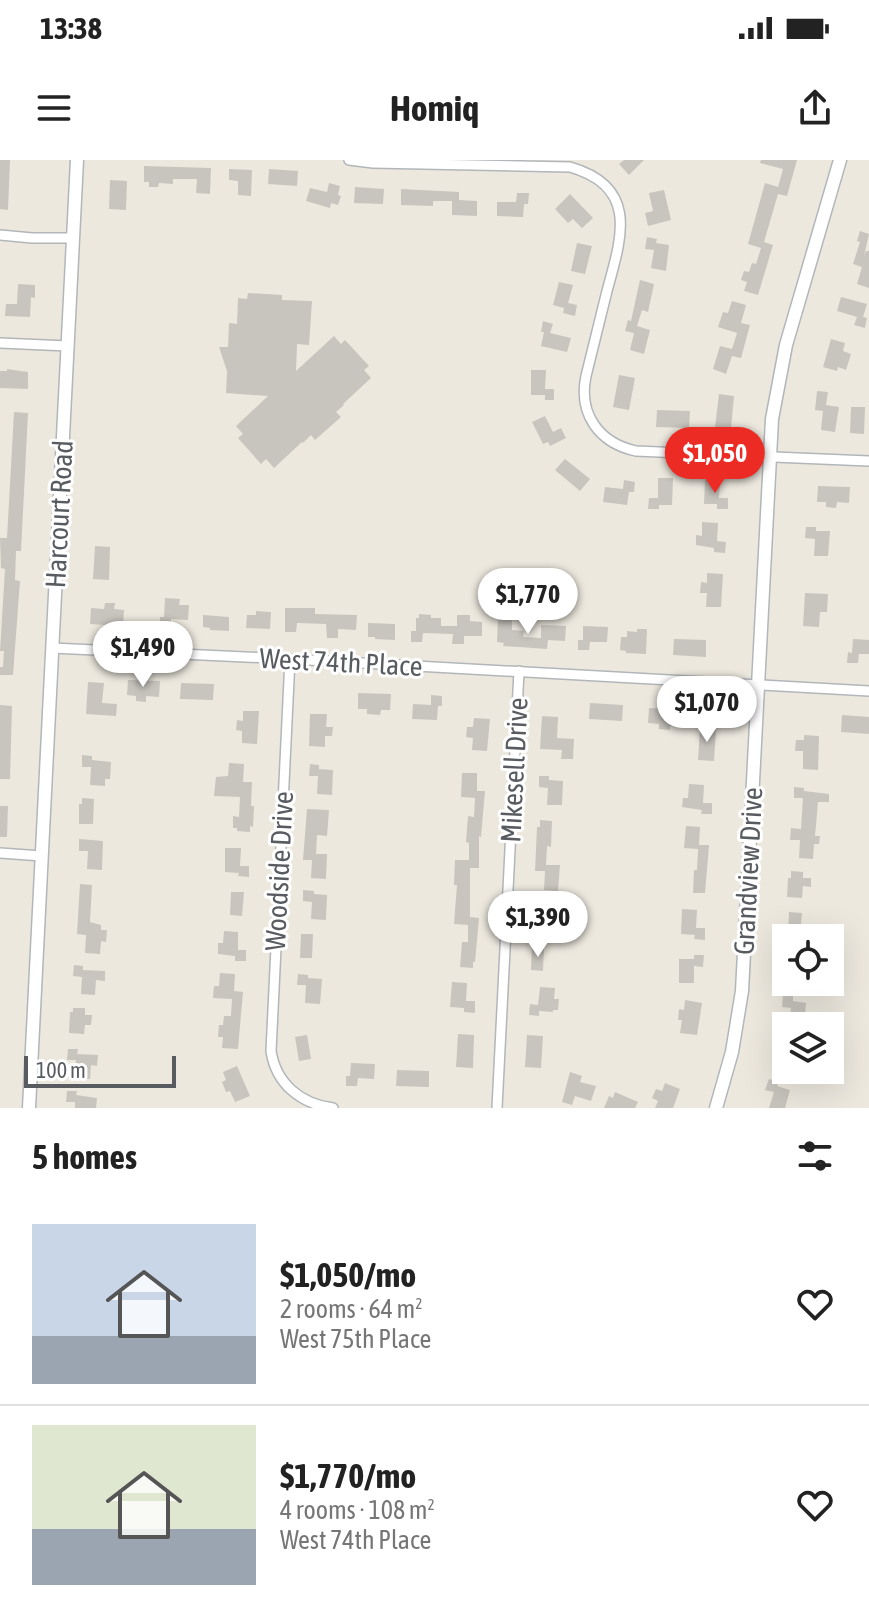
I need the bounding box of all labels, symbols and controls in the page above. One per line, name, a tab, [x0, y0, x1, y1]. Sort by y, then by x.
text: 13:38	[40, 11, 102, 45]
icon: menu	[32, 86, 76, 130]
icon: share	[793, 86, 837, 130]
text: Homiq	[390, 87, 479, 129]
pin: $1,050	[650, 427, 780, 495]
text: $1,050	[683, 438, 747, 468]
street label: Harcourt Road	[39, 439, 79, 589]
pin: $1,770	[463, 568, 593, 636]
text: $1,770	[496, 579, 560, 609]
pin: $1,490	[78, 621, 208, 689]
text: $1,490	[111, 632, 175, 662]
street label: West 74th Place	[259, 642, 423, 682]
pin: $1,070	[642, 676, 772, 744]
text: $1,070	[675, 687, 739, 717]
street label: Mikesell Drive	[494, 697, 534, 843]
street label: Grandview Drive	[728, 786, 768, 956]
street label: Woodside Drive	[259, 790, 299, 952]
pin: $1,390	[473, 891, 603, 959]
text: $1,390	[506, 902, 570, 932]
map controls	[772, 924, 844, 1084]
button: locate	[772, 924, 844, 996]
button: layers	[772, 1012, 844, 1084]
scale bar	[24, 1052, 176, 1088]
text: 100 m	[36, 1057, 86, 1083]
icon: filters	[793, 1134, 837, 1178]
text: 5 homes	[32, 1137, 137, 1176]
text: $1,050/mo	[280, 1255, 416, 1294]
icon: home	[96, 1256, 192, 1352]
icon: heart	[793, 1282, 837, 1326]
text: 2 rooms · 64 m²	[280, 1294, 422, 1324]
text: West 75th Place	[280, 1324, 431, 1354]
text: $1,770/mo	[280, 1456, 416, 1495]
icon: home	[96, 1457, 192, 1553]
icon: heart	[793, 1483, 837, 1527]
text: 4 rooms · 108 m²	[280, 1495, 435, 1525]
text: West 74th Place	[280, 1525, 431, 1555]

